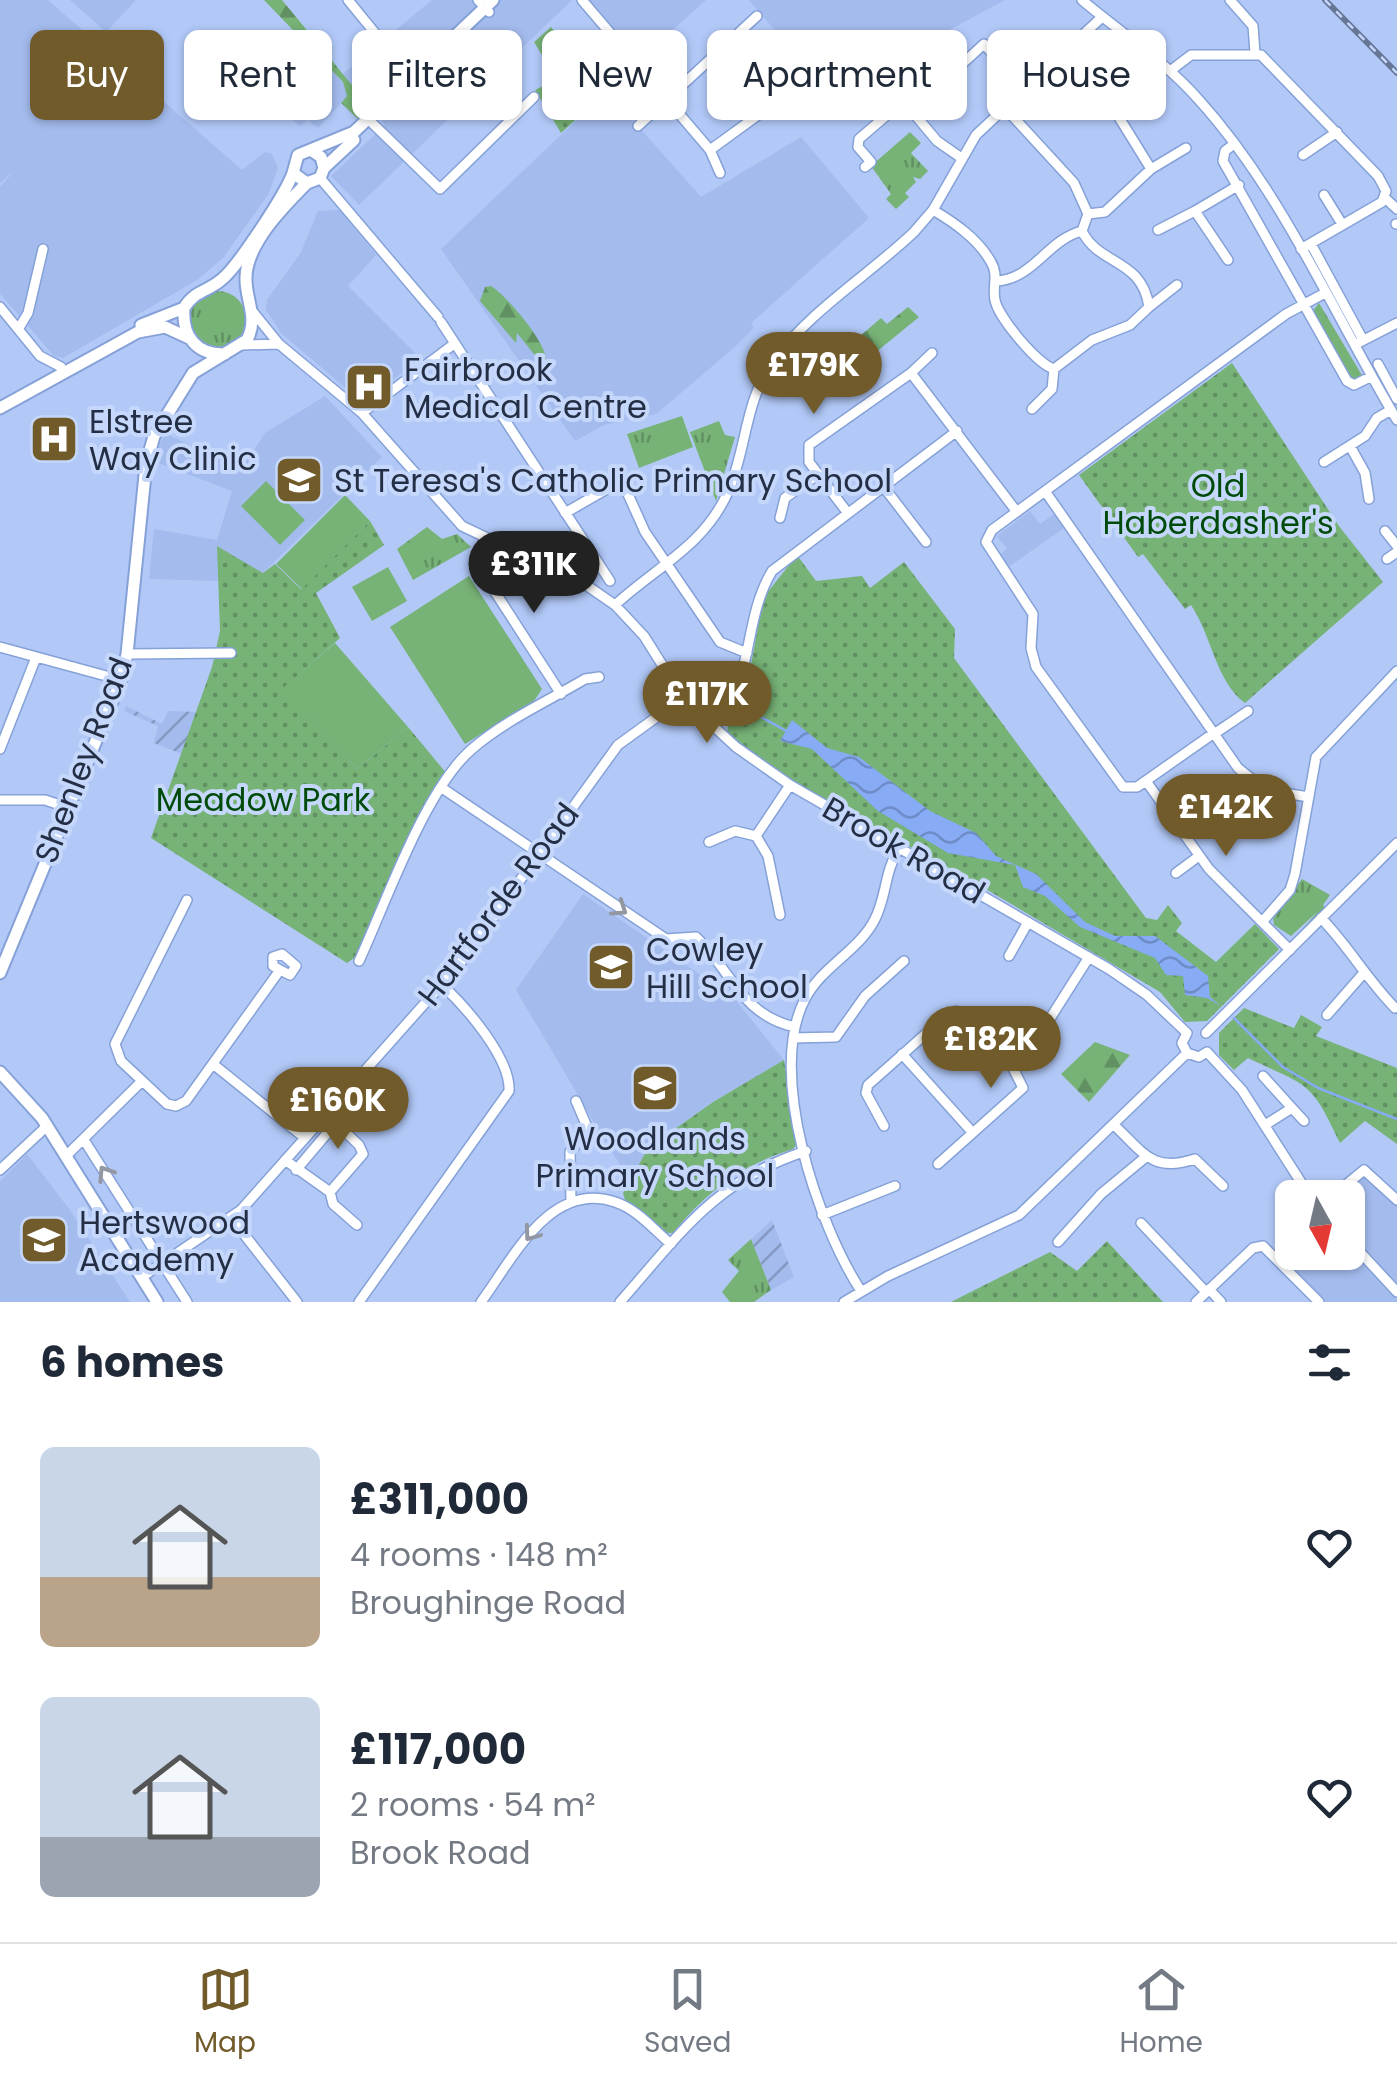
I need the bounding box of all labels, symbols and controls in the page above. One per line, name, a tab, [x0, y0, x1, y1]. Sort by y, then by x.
chip: Buy	[30, 30, 164, 120]
chip: Rent	[184, 30, 332, 120]
chip: Filters	[352, 30, 522, 120]
chip: New	[542, 30, 687, 120]
chip: Apartment	[707, 30, 967, 120]
chip: House	[987, 30, 1166, 120]
pin: £179K	[744, 332, 884, 417]
text: £179K	[768, 342, 860, 387]
place label: Fairbrook Medical Centre	[404, 347, 647, 429]
hospital icon: Fairbrook Medical Centre	[343, 361, 395, 413]
place label: Elstree Way Clinic	[89, 399, 257, 481]
hospital icon: Elstree Way Clinic	[28, 413, 80, 465]
school or university icon: St Teresa's Catholic Primary School	[273, 454, 325, 506]
place label: St Teresa's Catholic Primary School	[334, 458, 892, 503]
park label: Old Haberdasher's	[1102, 463, 1334, 545]
pin: £311K	[464, 531, 604, 616]
text: £311K	[491, 541, 577, 586]
street label: Shenley Road	[23, 651, 143, 869]
pin: £117K	[637, 661, 777, 746]
text: £117K	[665, 671, 749, 716]
pin: £142K	[1156, 774, 1296, 859]
park label: Meadow Park	[156, 777, 371, 822]
text: £142K	[1178, 784, 1274, 829]
street label: Brook Road	[814, 785, 994, 915]
street label: Hartforde Road	[407, 793, 589, 1015]
one-way arrow	[609, 897, 628, 915]
place label: Cowley Hill School	[646, 927, 808, 1009]
school or university icon: Cowley Hill School	[585, 941, 637, 993]
pin: £182K	[921, 1006, 1061, 1091]
text: £182K	[944, 1016, 1038, 1061]
school or university icon: Woodlands Primary School	[629, 1062, 681, 1114]
pin: £160K	[268, 1067, 408, 1152]
text: £160K	[290, 1077, 386, 1122]
place label: Woodlands Primary School	[536, 1116, 774, 1198]
one-way arrow	[98, 1165, 117, 1183]
north arrow	[1275, 1180, 1365, 1270]
map controls	[1275, 1180, 1365, 1270]
place label: Hertswood Academy	[79, 1200, 250, 1282]
school or university icon: Hertswood Academy	[18, 1214, 70, 1266]
one-way arrow	[525, 1223, 543, 1241]
text: 6 homes	[40, 1333, 225, 1392]
icon: filters	[1302, 1335, 1357, 1390]
text: £311,000	[350, 1470, 529, 1529]
icon: home	[120, 1487, 240, 1607]
icon: heart	[1302, 1520, 1357, 1575]
text: 4 rooms · 148 m²	[350, 1532, 608, 1577]
text: Broughinge Road	[350, 1580, 626, 1625]
text: £117,000	[350, 1720, 526, 1779]
icon: home	[120, 1737, 240, 1857]
icon: heart	[1302, 1770, 1357, 1825]
text: 2 rooms · 54 m²	[350, 1782, 596, 1827]
text: Brook Road	[350, 1830, 531, 1875]
tab: Map	[194, 1962, 256, 2064]
tab: Saved	[644, 1962, 731, 2064]
tab: Home	[1119, 1962, 1203, 2064]

